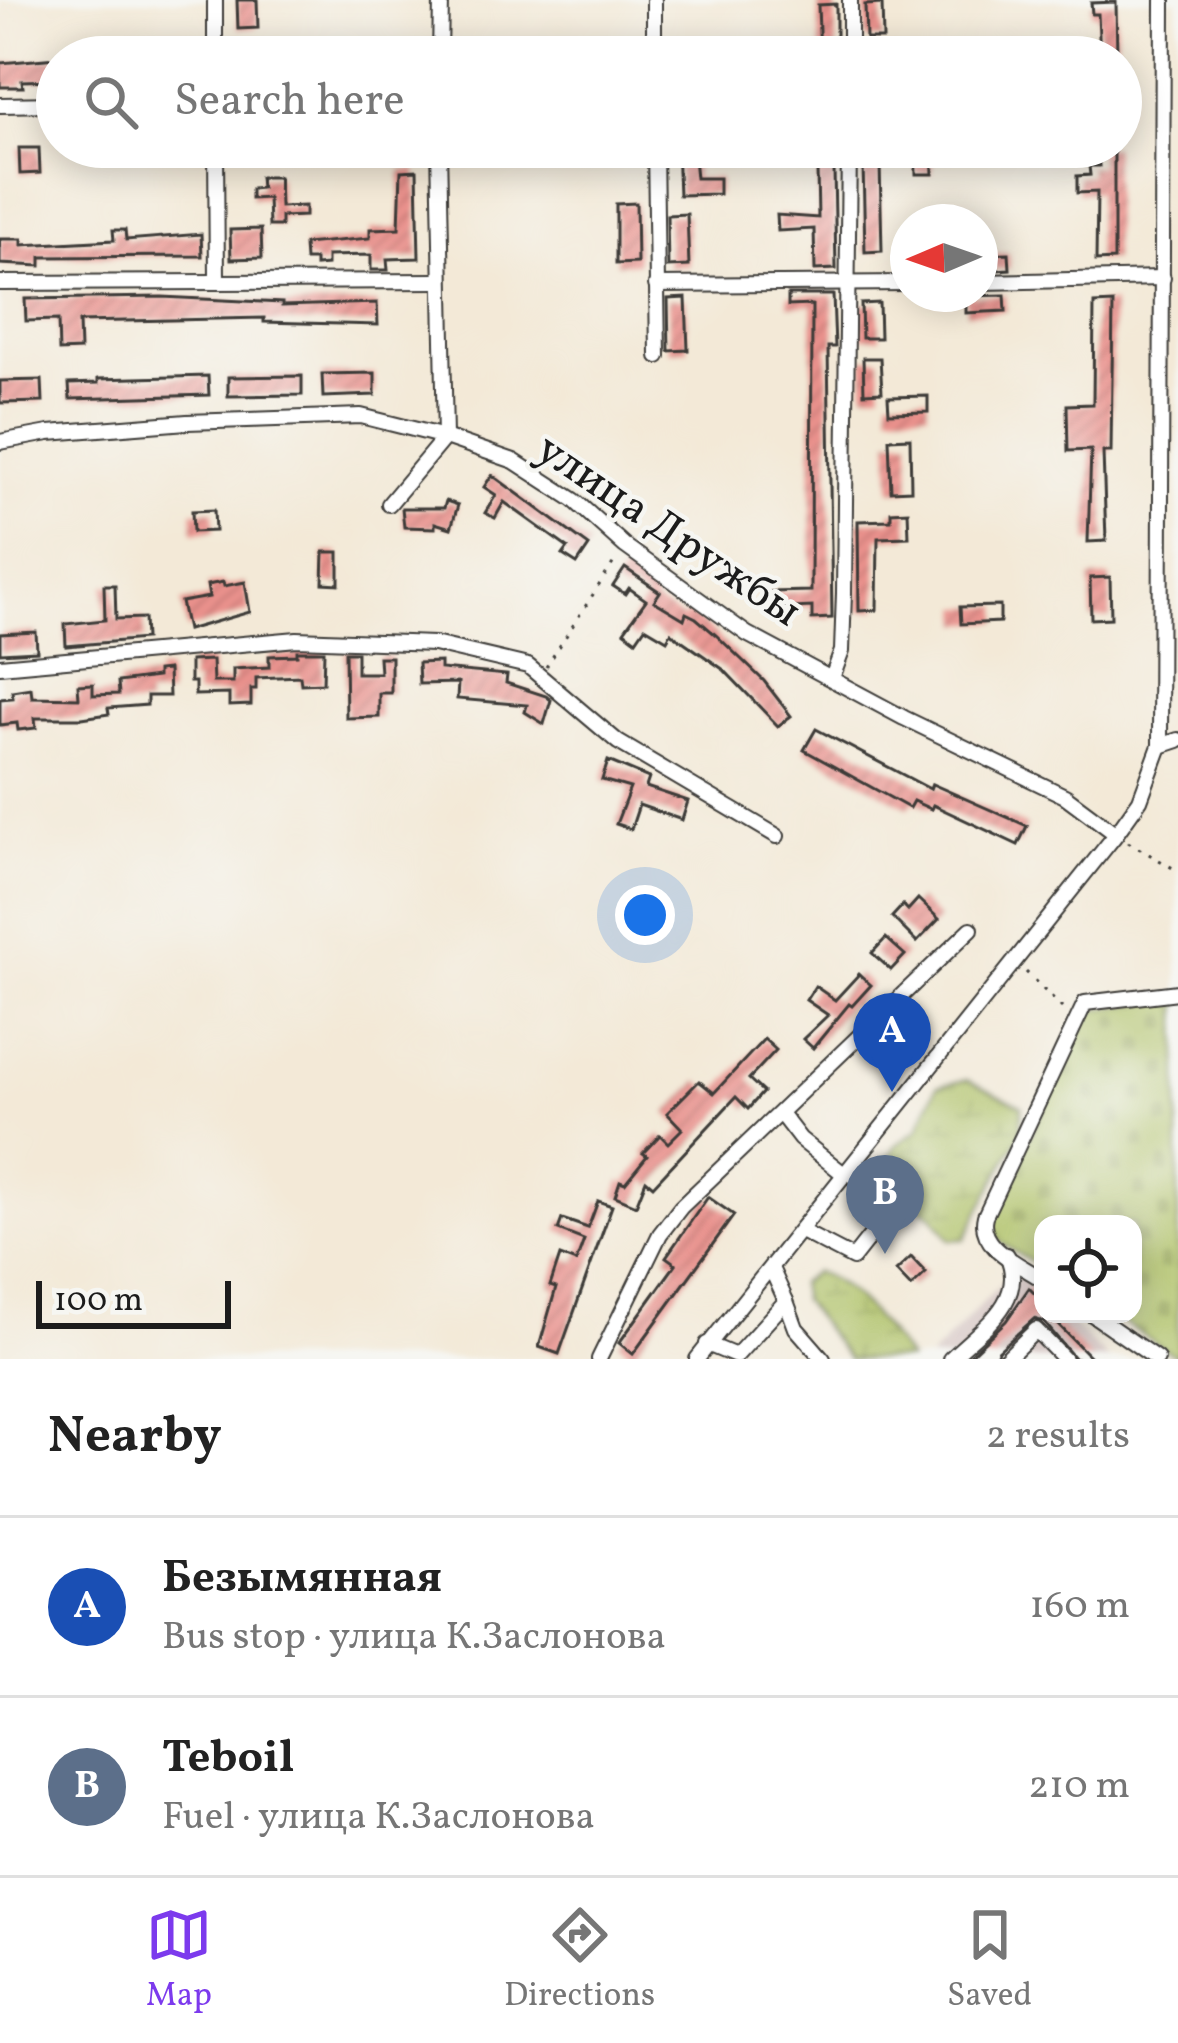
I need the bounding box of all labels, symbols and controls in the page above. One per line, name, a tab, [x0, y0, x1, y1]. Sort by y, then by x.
search box	[36, 36, 1142, 168]
icon: search	[78, 69, 144, 135]
text: Search here	[174, 71, 405, 134]
north arrow	[890, 204, 998, 312]
street label: улица Дружбы	[522, 420, 813, 644]
your location	[615, 885, 675, 945]
pin: A	[853, 993, 931, 1092]
pin: B	[846, 1155, 924, 1254]
map controls	[1034, 1215, 1142, 1323]
button: locate	[1034, 1215, 1142, 1323]
scale bar	[36, 1275, 231, 1328]
text: 100 m	[54, 1279, 143, 1325]
text: Nearby	[48, 1402, 222, 1473]
text: 2 results	[986, 1410, 1130, 1464]
text: Безымянная	[162, 1548, 442, 1611]
text: A	[73, 1580, 101, 1634]
text: 160 m	[1029, 1580, 1130, 1634]
text: Bus stop · улица К.Заслонова	[162, 1611, 666, 1665]
text: Teboil	[162, 1728, 294, 1791]
text: B	[74, 1760, 100, 1814]
text: 210 m	[1028, 1760, 1130, 1814]
text: Fuel · улица К.Заслонова	[162, 1791, 595, 1845]
tab: Map	[146, 1902, 212, 2020]
tab: Directions	[504, 1902, 655, 2020]
tab: Saved	[947, 1902, 1032, 2020]

